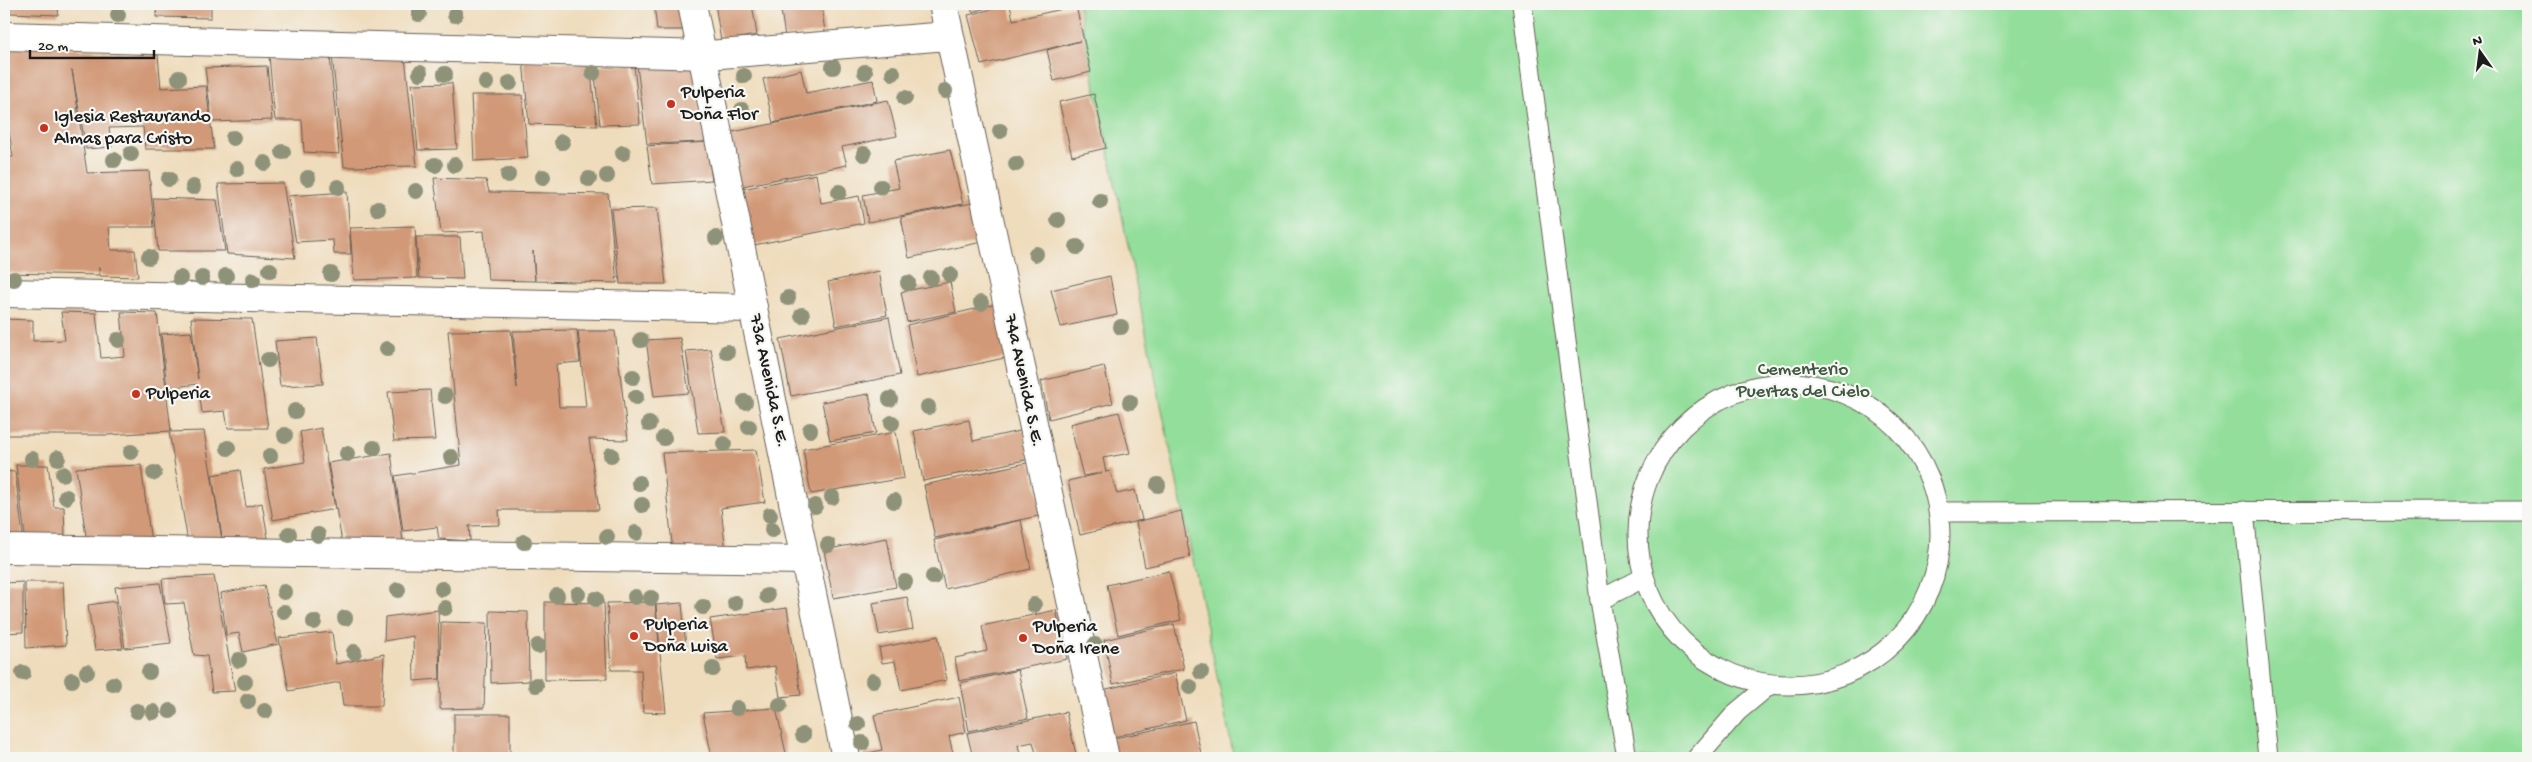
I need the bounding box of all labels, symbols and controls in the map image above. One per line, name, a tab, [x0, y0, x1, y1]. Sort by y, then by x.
scale bar	[30, 28, 154, 60]
north arrow	[2454, 28, 2504, 78]
text: N	[2471, 32, 2484, 51]
text: 20 m	[38, 38, 68, 56]
place label: Pulperia Doña Flor	[679, 82, 760, 127]
marker: Pulperia Doña Flor	[665, 98, 677, 110]
place label: Iglesia Restaurando Almas para Cristo	[54, 106, 211, 151]
marker: Iglesia Restaurando Almas para Cristo	[38, 122, 50, 134]
street label: 73a Avenida S.E.	[742, 311, 793, 450]
street label: 74a Avenida S.E.	[997, 311, 1048, 450]
park label: Cementerio Puertas del Cielo	[1735, 359, 1870, 404]
place label: Pulperia	[145, 383, 212, 406]
marker: Pulperia	[130, 388, 142, 400]
place label: Pulperia Doña Luisa	[642, 614, 729, 659]
place label: Pulperia Doña Irene	[1031, 616, 1119, 661]
marker: Pulperia Doña Luisa	[628, 630, 640, 642]
marker: Pulperia Doña Irene	[1017, 632, 1029, 644]

